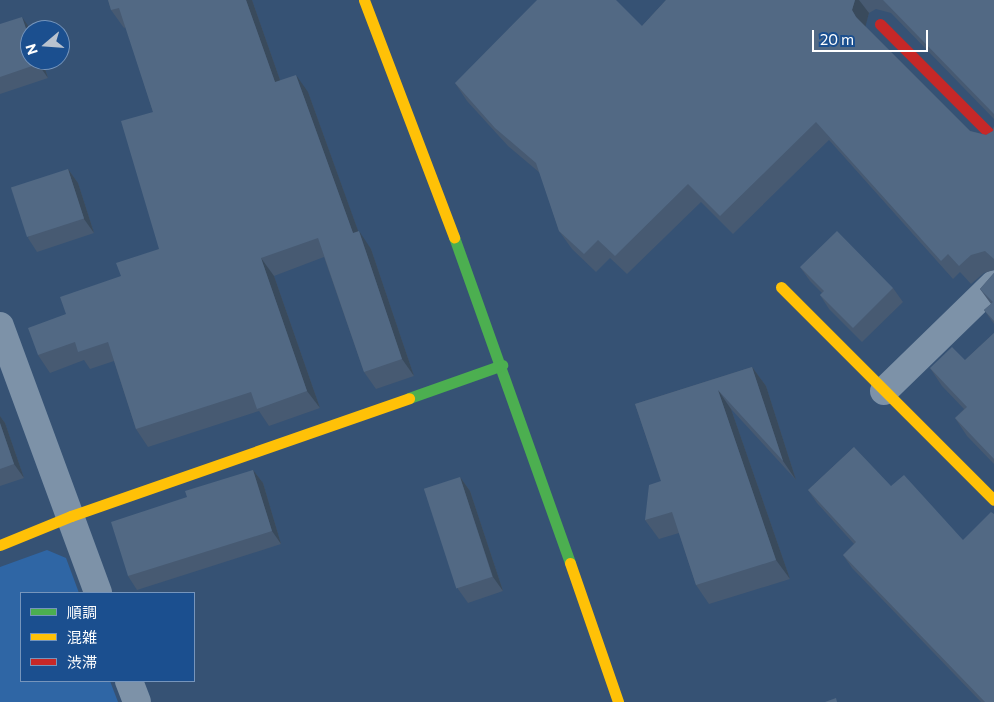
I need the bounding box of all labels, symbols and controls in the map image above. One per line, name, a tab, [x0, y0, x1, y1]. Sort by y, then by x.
north arrow	[20, 20, 70, 70]
scale bar	[814, 20, 930, 52]
text: 20 m	[820, 30, 854, 48]
text: N	[22, 42, 41, 57]
legend	[20, 592, 195, 682]
text: 順調	[67, 603, 97, 621]
text: 混雑	[67, 628, 97, 646]
text: 渋滞	[67, 653, 97, 671]

